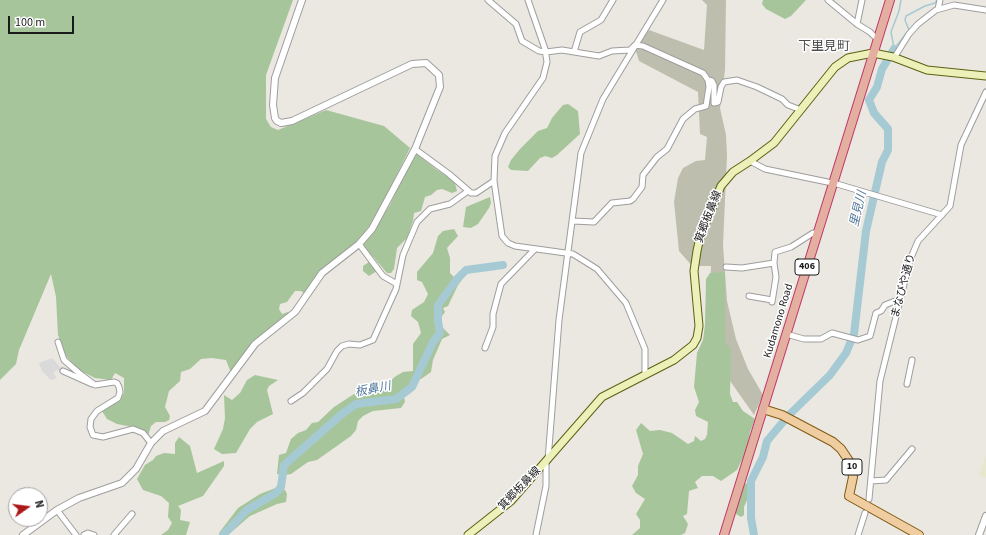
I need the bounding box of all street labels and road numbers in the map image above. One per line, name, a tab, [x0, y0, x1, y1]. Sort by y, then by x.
street label: 箕郷板鼻線	[693, 189, 725, 245]
street label: まなびや通り	[889, 252, 919, 320]
road number: 406	[795, 259, 819, 275]
street label: Kudamono Road	[761, 282, 797, 360]
road number: 10	[842, 459, 862, 475]
street label: 箕郷板鼻線	[496, 465, 544, 513]

